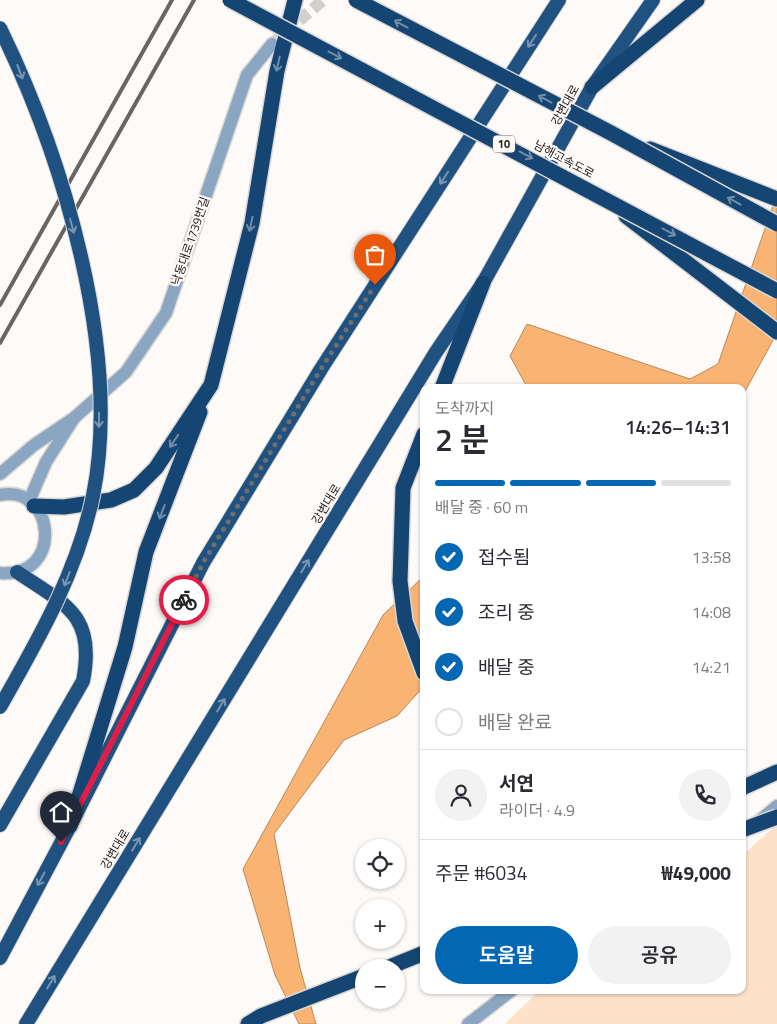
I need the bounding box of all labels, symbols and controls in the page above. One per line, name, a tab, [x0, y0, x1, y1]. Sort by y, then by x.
one-way arrow	[394, 18, 409, 28]
one-way arrow	[527, 34, 538, 48]
one-way arrow	[328, 50, 343, 60]
one-way arrow	[273, 56, 283, 72]
one-way arrow	[16, 64, 25, 79]
street label: 강변대로	[546, 81, 584, 129]
one-way arrow	[538, 94, 553, 103]
street label: 남해고속도로	[530, 135, 598, 183]
road number: 10	[493, 136, 515, 152]
one-way arrow	[518, 151, 532, 161]
one-way arrow	[439, 170, 449, 184]
street label: 낙동대로1739번길	[166, 194, 214, 288]
one-way arrow	[727, 196, 742, 206]
one-way arrow	[246, 216, 255, 232]
one-way arrow	[67, 217, 77, 233]
one-way arrow	[661, 228, 676, 237]
pin	[354, 234, 396, 285]
icon: bag	[361, 241, 389, 269]
text: 도착까지	[435, 396, 494, 420]
one-way arrow	[94, 412, 104, 428]
text: 14:26–14:31	[625, 412, 731, 441]
text: 2 분	[435, 415, 489, 463]
one-way arrow	[169, 433, 179, 447]
street label: 강변대로	[306, 480, 346, 528]
text: 배달 중 · 60 m	[435, 495, 528, 519]
one-way arrow	[157, 504, 166, 520]
text: 접수됨	[478, 542, 530, 571]
icon: check	[435, 543, 463, 571]
text: 13:58	[692, 545, 731, 569]
one-way arrow	[301, 560, 311, 574]
one-way arrow	[62, 570, 71, 586]
courier	[159, 575, 209, 625]
icon: bike	[170, 586, 198, 614]
text: 조리 중	[478, 597, 535, 626]
icon: check	[435, 598, 463, 626]
text: 14:08	[692, 600, 731, 624]
text: 배달 중	[478, 652, 535, 681]
icon: check	[435, 653, 463, 681]
text: 14:21	[692, 655, 731, 679]
one-way arrow	[216, 699, 226, 713]
text: 배달 완료	[478, 707, 552, 736]
text: 서연	[499, 768, 534, 797]
button: person	[435, 769, 487, 821]
button: phone	[679, 769, 731, 821]
pin	[40, 791, 82, 842]
icon: home	[47, 798, 75, 826]
text: 라이더 · 4.9	[499, 798, 575, 822]
street label: 강변대로	[95, 825, 135, 873]
one-way arrow	[131, 837, 141, 851]
map controls	[355, 839, 405, 1009]
button: locate	[355, 839, 405, 889]
text: 주문 #6034	[435, 858, 527, 887]
text: ₩49,000	[662, 858, 731, 887]
one-way arrow	[36, 872, 46, 887]
button: +	[355, 899, 405, 949]
button: 도움말	[435, 926, 578, 984]
button: 공유	[588, 926, 731, 984]
button: −	[355, 959, 405, 1009]
one-way arrow	[47, 976, 57, 990]

